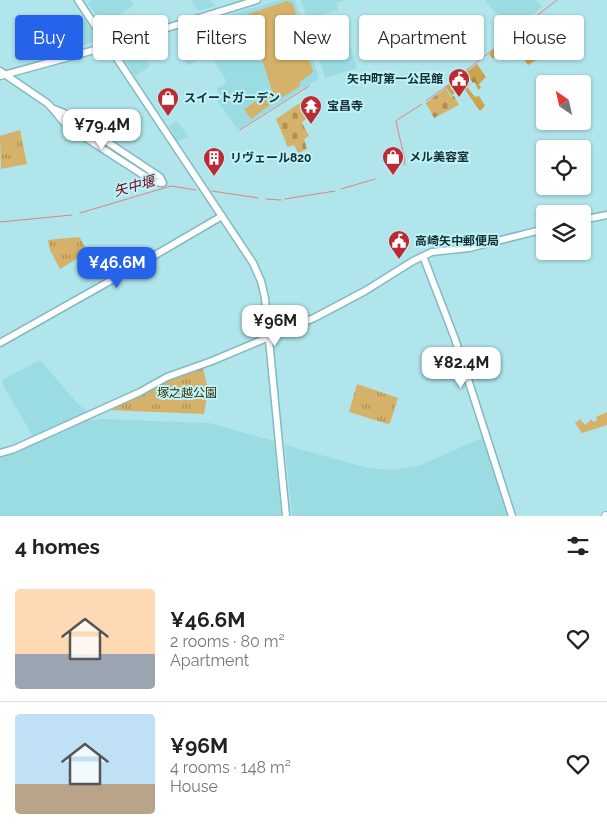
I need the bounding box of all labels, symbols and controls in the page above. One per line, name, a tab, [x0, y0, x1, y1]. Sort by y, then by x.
chip: Buy	[15, 15, 83, 60]
chip: Rent	[93, 15, 168, 60]
chip: Filters	[178, 15, 265, 60]
chip: New	[275, 15, 349, 60]
chip: Apartment	[359, 15, 484, 60]
chip: House	[494, 15, 584, 60]
public building icon: 矢中町第一公民館	[447, 67, 471, 98]
place label: 矢中町第一公民館	[347, 72, 443, 86]
north arrow	[536, 75, 591, 130]
map controls	[536, 75, 591, 260]
shop icon: スイートガーデン	[156, 86, 180, 117]
place label: スイートガーデン	[184, 91, 280, 105]
temple icon: 宝昌寺	[299, 94, 323, 125]
place label: 宝昌寺	[327, 99, 363, 113]
pin: ¥79.4M	[61, 108, 143, 151]
text: ¥79.4M	[74, 115, 130, 134]
button: locate	[536, 140, 591, 195]
shop icon: メル美容室	[381, 145, 405, 176]
building icon: リヴェール820	[202, 146, 226, 177]
place label: メル美容室	[409, 150, 469, 164]
place label: リヴェール820	[230, 151, 311, 165]
water label: 矢中堰	[112, 172, 159, 199]
button: layers	[536, 205, 591, 260]
public building icon: 高崎矢中郵便局	[387, 229, 411, 260]
place label: 高崎矢中郵便局	[415, 234, 499, 248]
pin: ¥46.6M	[76, 246, 158, 289]
text: ¥46.6M	[88, 253, 146, 272]
pin: ¥96M	[245, 304, 305, 347]
text: ¥96M	[253, 311, 297, 330]
pin: ¥82.4M	[420, 346, 502, 389]
text: ¥82.4M	[433, 353, 489, 372]
park label: 塚之越公園	[157, 386, 217, 400]
icon: filters	[564, 532, 592, 560]
text: 4 homes	[15, 534, 100, 559]
text: ¥46.6M	[170, 607, 245, 632]
icon: home	[55, 609, 115, 669]
icon: heart	[564, 625, 592, 653]
text: 2 rooms · 80 m²	[170, 632, 285, 651]
text: Apartment	[170, 651, 249, 670]
text: ¥96M	[170, 733, 228, 758]
icon: home	[55, 734, 115, 794]
icon: heart	[564, 750, 592, 778]
text: 4 rooms · 148 m²	[170, 758, 291, 777]
text: House	[170, 777, 218, 796]

